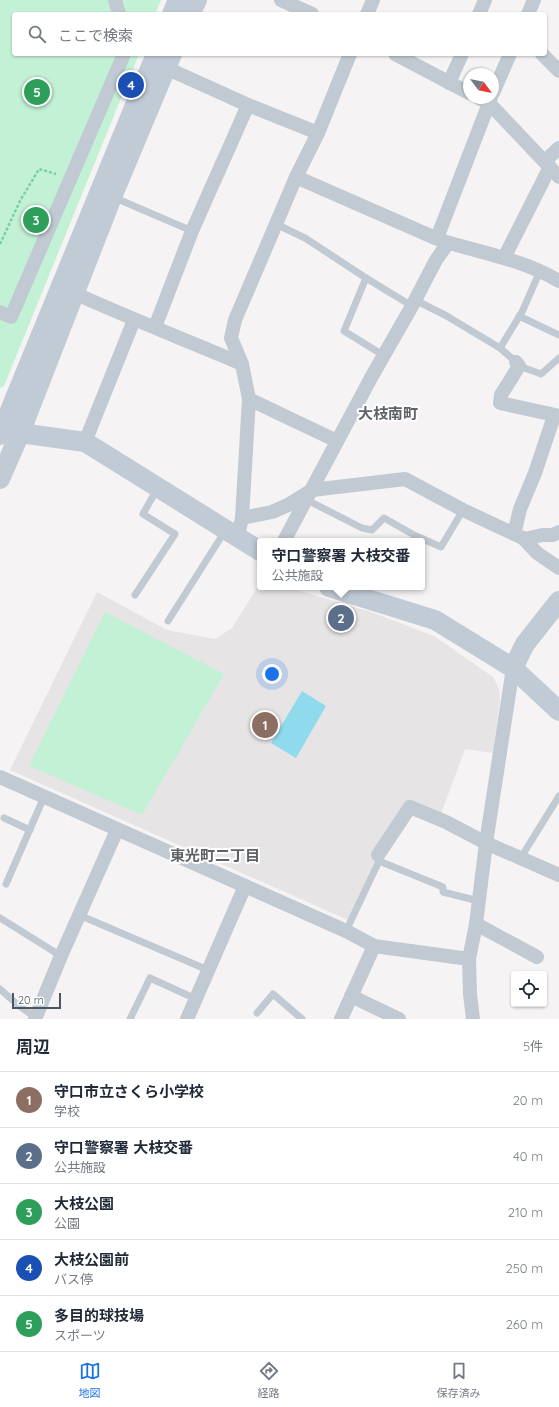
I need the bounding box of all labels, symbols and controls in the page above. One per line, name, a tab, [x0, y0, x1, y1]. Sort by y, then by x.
search box	[12, 12, 547, 56]
icon: search	[26, 23, 48, 45]
text: ここで検索	[58, 26, 133, 45]
north arrow	[463, 68, 499, 104]
pin: 4	[118, 70, 144, 100]
pin: 5	[24, 77, 50, 107]
pin: 3	[23, 205, 49, 235]
district label: 大枝南町	[358, 404, 418, 423]
popup	[257, 538, 425, 590]
text: 守口警察署 大枝交番	[271, 546, 411, 565]
text: 公共施設	[271, 567, 323, 583]
pin: 2	[328, 603, 354, 633]
your location	[262, 664, 282, 684]
pin: 1	[252, 710, 278, 740]
district label: 東光町二丁目	[170, 846, 260, 865]
map controls	[511, 971, 547, 1007]
button: locate	[511, 971, 547, 1007]
scale bar	[12, 991, 61, 1010]
text: 20 m	[18, 993, 44, 1007]
text: 周辺	[16, 1036, 50, 1057]
text: 5件	[523, 1038, 543, 1054]
text: 守口市立さくら小学校	[54, 1082, 204, 1101]
text: 1	[26, 1092, 32, 1108]
text: 20 m	[513, 1092, 543, 1108]
text: 学校	[54, 1103, 80, 1119]
text: 守口警察署 大枝交番	[54, 1138, 193, 1157]
text: 2	[25, 1148, 33, 1164]
text: 40 m	[513, 1148, 543, 1164]
text: 公共施設	[54, 1159, 106, 1175]
text: 大枝公園	[54, 1194, 114, 1213]
text: 3	[26, 1204, 32, 1220]
text: 210 m	[508, 1204, 543, 1220]
text: 公園	[54, 1215, 80, 1231]
text: 大枝公園前	[54, 1250, 129, 1269]
text: 4	[25, 1260, 33, 1276]
text: 250 m	[506, 1260, 543, 1276]
text: バス停	[54, 1271, 93, 1287]
text: 多目的球技場	[54, 1306, 144, 1325]
text: 5	[25, 1316, 33, 1332]
text: 260 m	[506, 1316, 543, 1332]
text: スポーツ	[54, 1327, 106, 1343]
tab: 地図	[79, 1360, 101, 1400]
tab: 経路	[258, 1360, 280, 1400]
tab: 保存済み	[437, 1360, 481, 1400]

